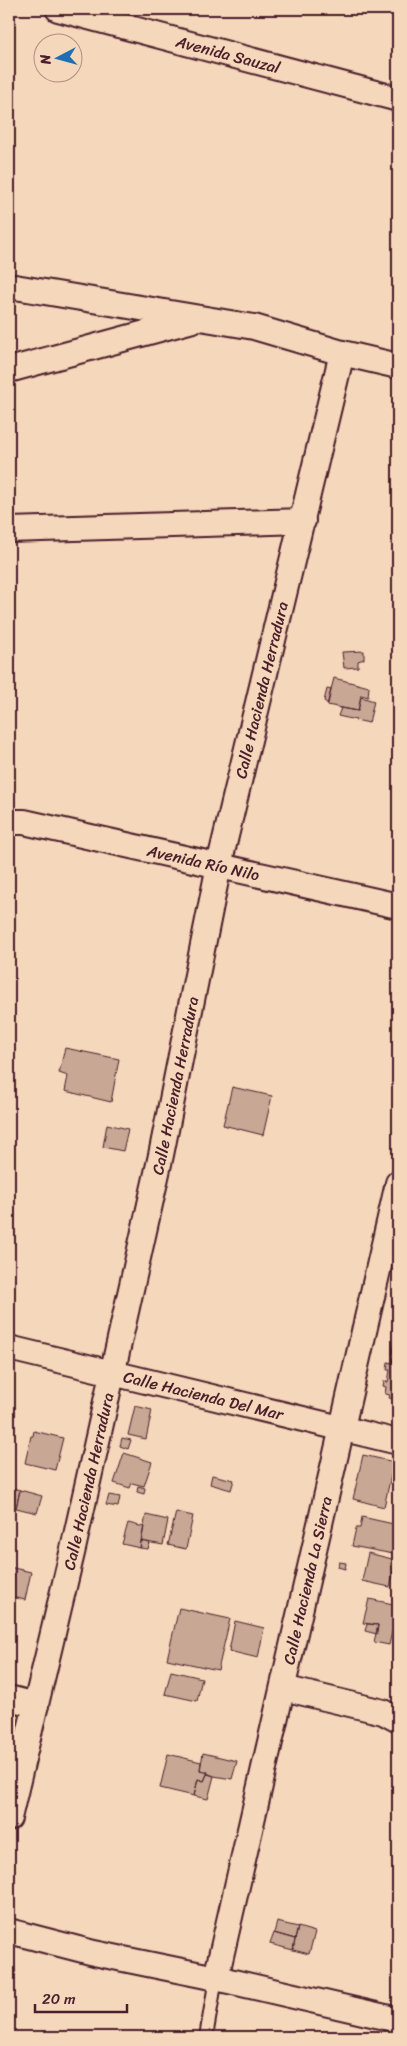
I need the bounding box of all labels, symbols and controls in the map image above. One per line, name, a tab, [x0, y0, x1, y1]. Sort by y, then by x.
street label: Avenida Sauzal	[172, 26, 284, 82]
north arrow	[32, 32, 82, 82]
text: N	[33, 53, 59, 66]
street label: Calle Hacienda Herradura	[226, 598, 296, 781]
street label: Avenida Río Nilo	[144, 835, 263, 889]
street label: Calle Hacienda Herradura	[143, 994, 207, 1178]
street label: Calle Hacienda Del Mar	[120, 1362, 288, 1429]
street label: Calle Hacienda Herradura	[54, 1390, 122, 1573]
street label: Calle Hacienda La Sierra	[274, 1493, 340, 1667]
scale bar	[35, 1981, 128, 2013]
text: 20 m	[42, 1986, 76, 2012]

